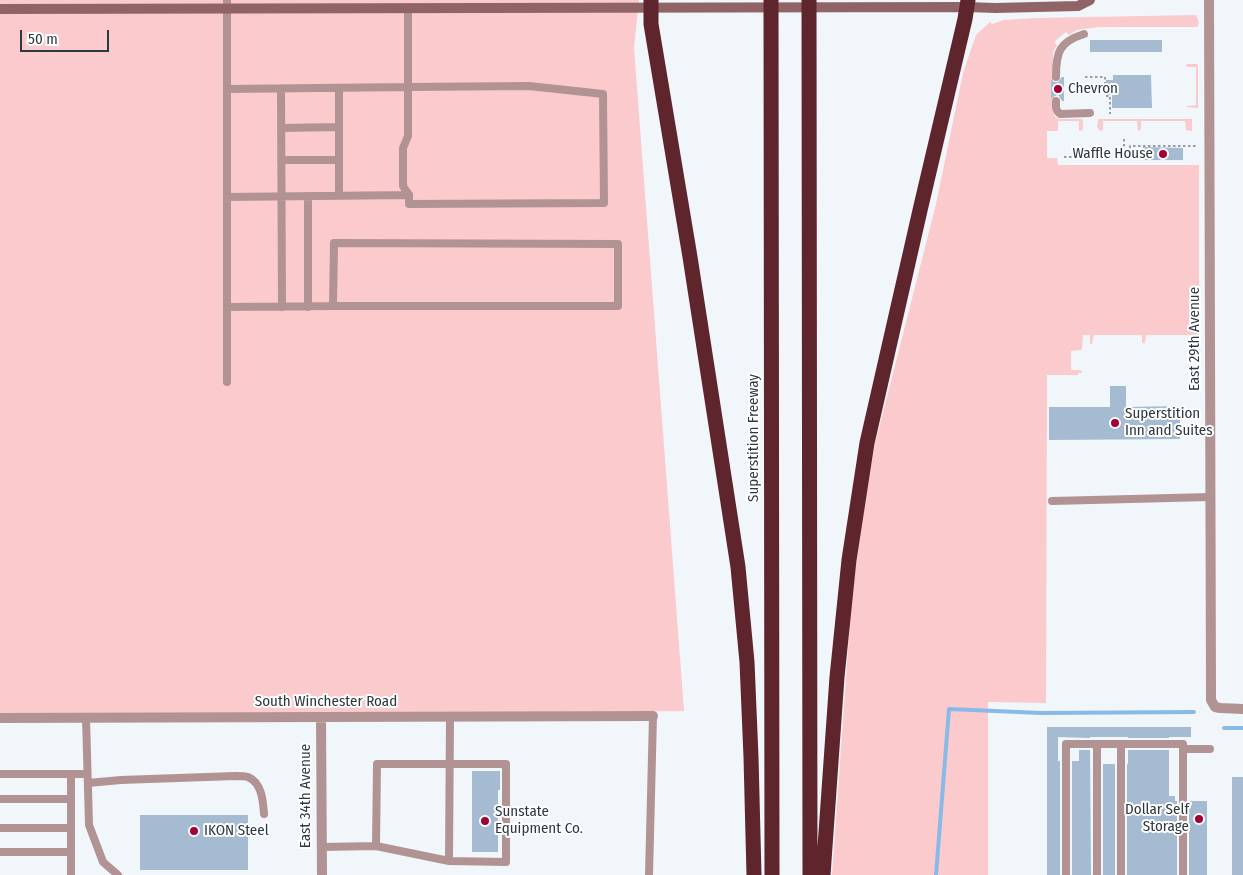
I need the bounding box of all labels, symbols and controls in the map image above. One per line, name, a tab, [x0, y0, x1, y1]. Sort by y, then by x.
scale bar	[22, 20, 111, 52]
text: 50 m	[28, 30, 58, 48]
place label: Chevron	[1068, 80, 1118, 98]
marker: Chevron	[1052, 83, 1064, 95]
place label: Waffle House	[1073, 145, 1153, 163]
marker: Waffle House	[1157, 148, 1169, 160]
street label: East 29th Avenue	[1186, 287, 1204, 391]
street label: Superstition Freeway	[745, 374, 763, 502]
place label: Superstition Inn and Suites	[1125, 405, 1213, 440]
marker: Superstition Inn and Suites	[1109, 417, 1121, 429]
street label: South Winchester Road	[255, 693, 397, 711]
street label: East 34th Avenue	[297, 744, 315, 848]
place label: Dollar Self Storage	[1125, 801, 1189, 836]
place label: Sunstate Equipment Co.	[495, 803, 583, 838]
marker: Dollar Self Storage	[1193, 813, 1205, 825]
marker: Sunstate Equipment Co.	[479, 815, 491, 827]
place label: IKON Steel	[204, 822, 269, 840]
marker: IKON Steel	[188, 825, 200, 837]

